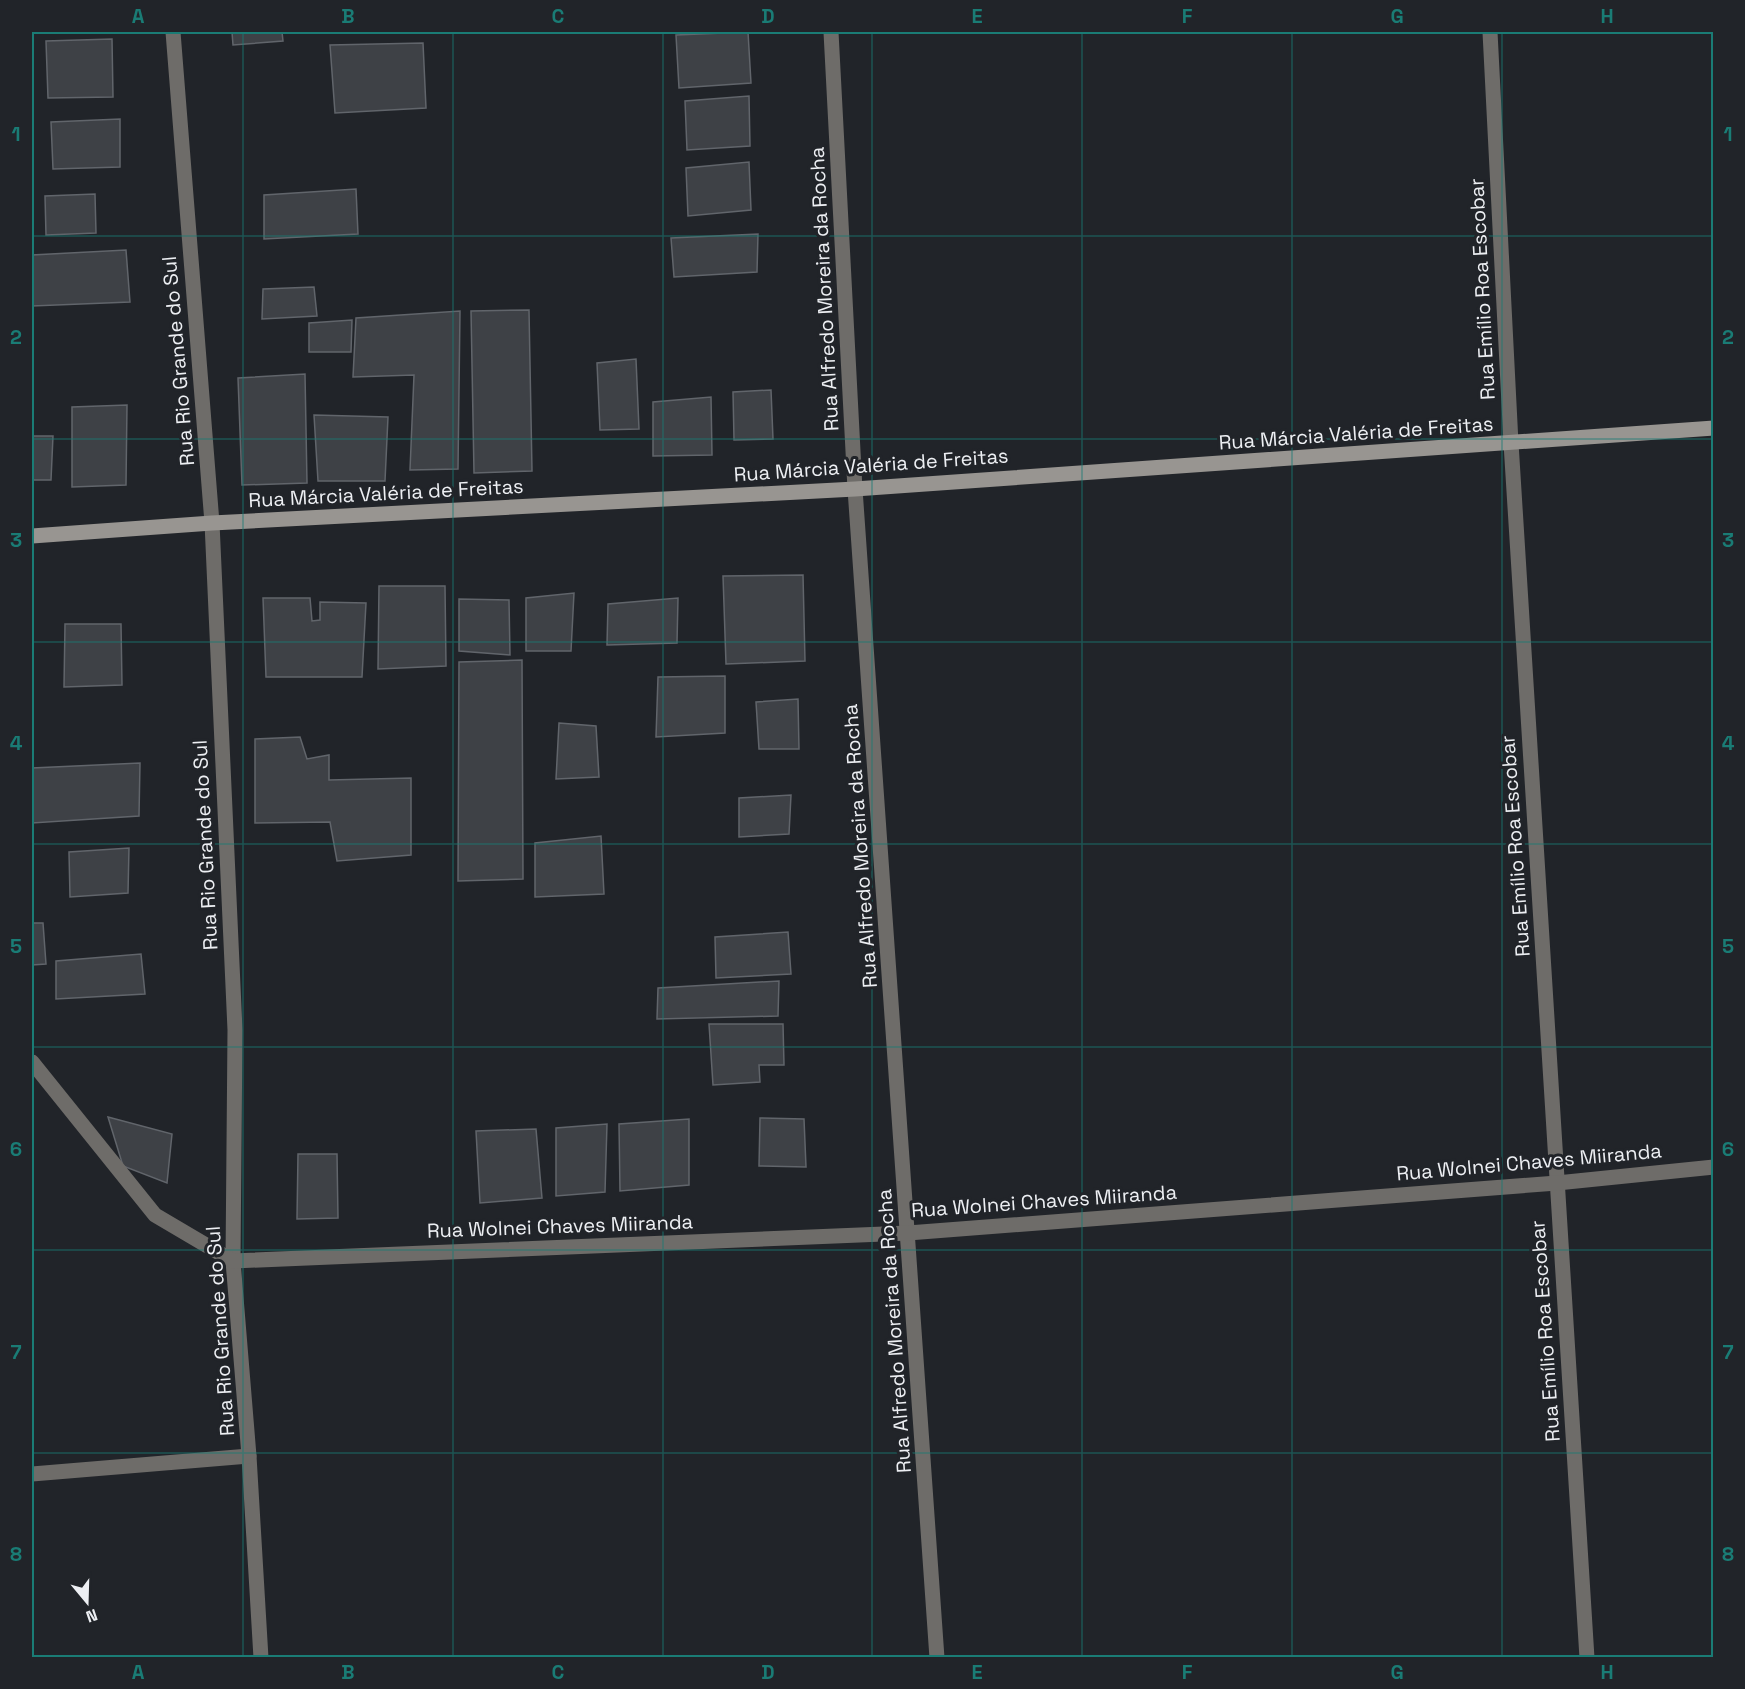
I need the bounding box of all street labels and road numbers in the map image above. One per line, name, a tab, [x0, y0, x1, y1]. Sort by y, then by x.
street label: Rua Alfredo Moreira da Rocha	[804, 146, 844, 432]
street label: Rua Emílio Roa Escobar	[1463, 178, 1501, 400]
street label: Rua Rio Grande do Sul	[156, 255, 200, 467]
street label: Rua Márcia Valéria de Freitas	[1218, 410, 1494, 456]
street label: Rua Márcia Valéria de Freitas	[733, 442, 1009, 488]
street label: Rua Márcia Valéria de Freitas	[248, 473, 524, 513]
street label: Rua Alfredo Moreira da Rocha	[837, 703, 883, 989]
street label: Rua Emílio Roa Escobar	[1494, 734, 1536, 958]
street label: Rua Rio Grande do Sul	[187, 739, 223, 951]
street label: Rua Wolnei Chaves Miiranda	[1395, 1137, 1663, 1187]
street label: Rua Wolnei Chaves Miiranda	[910, 1179, 1178, 1223]
street label: Rua Alfredo Moreira da Rocha	[871, 1188, 917, 1474]
street label: Rua Wolnei Chaves Miiranda	[426, 1208, 694, 1244]
street label: Rua Emílio Roa Escobar	[1524, 1219, 1566, 1443]
street label: Rua Rio Grande do Sul	[200, 1225, 240, 1437]

